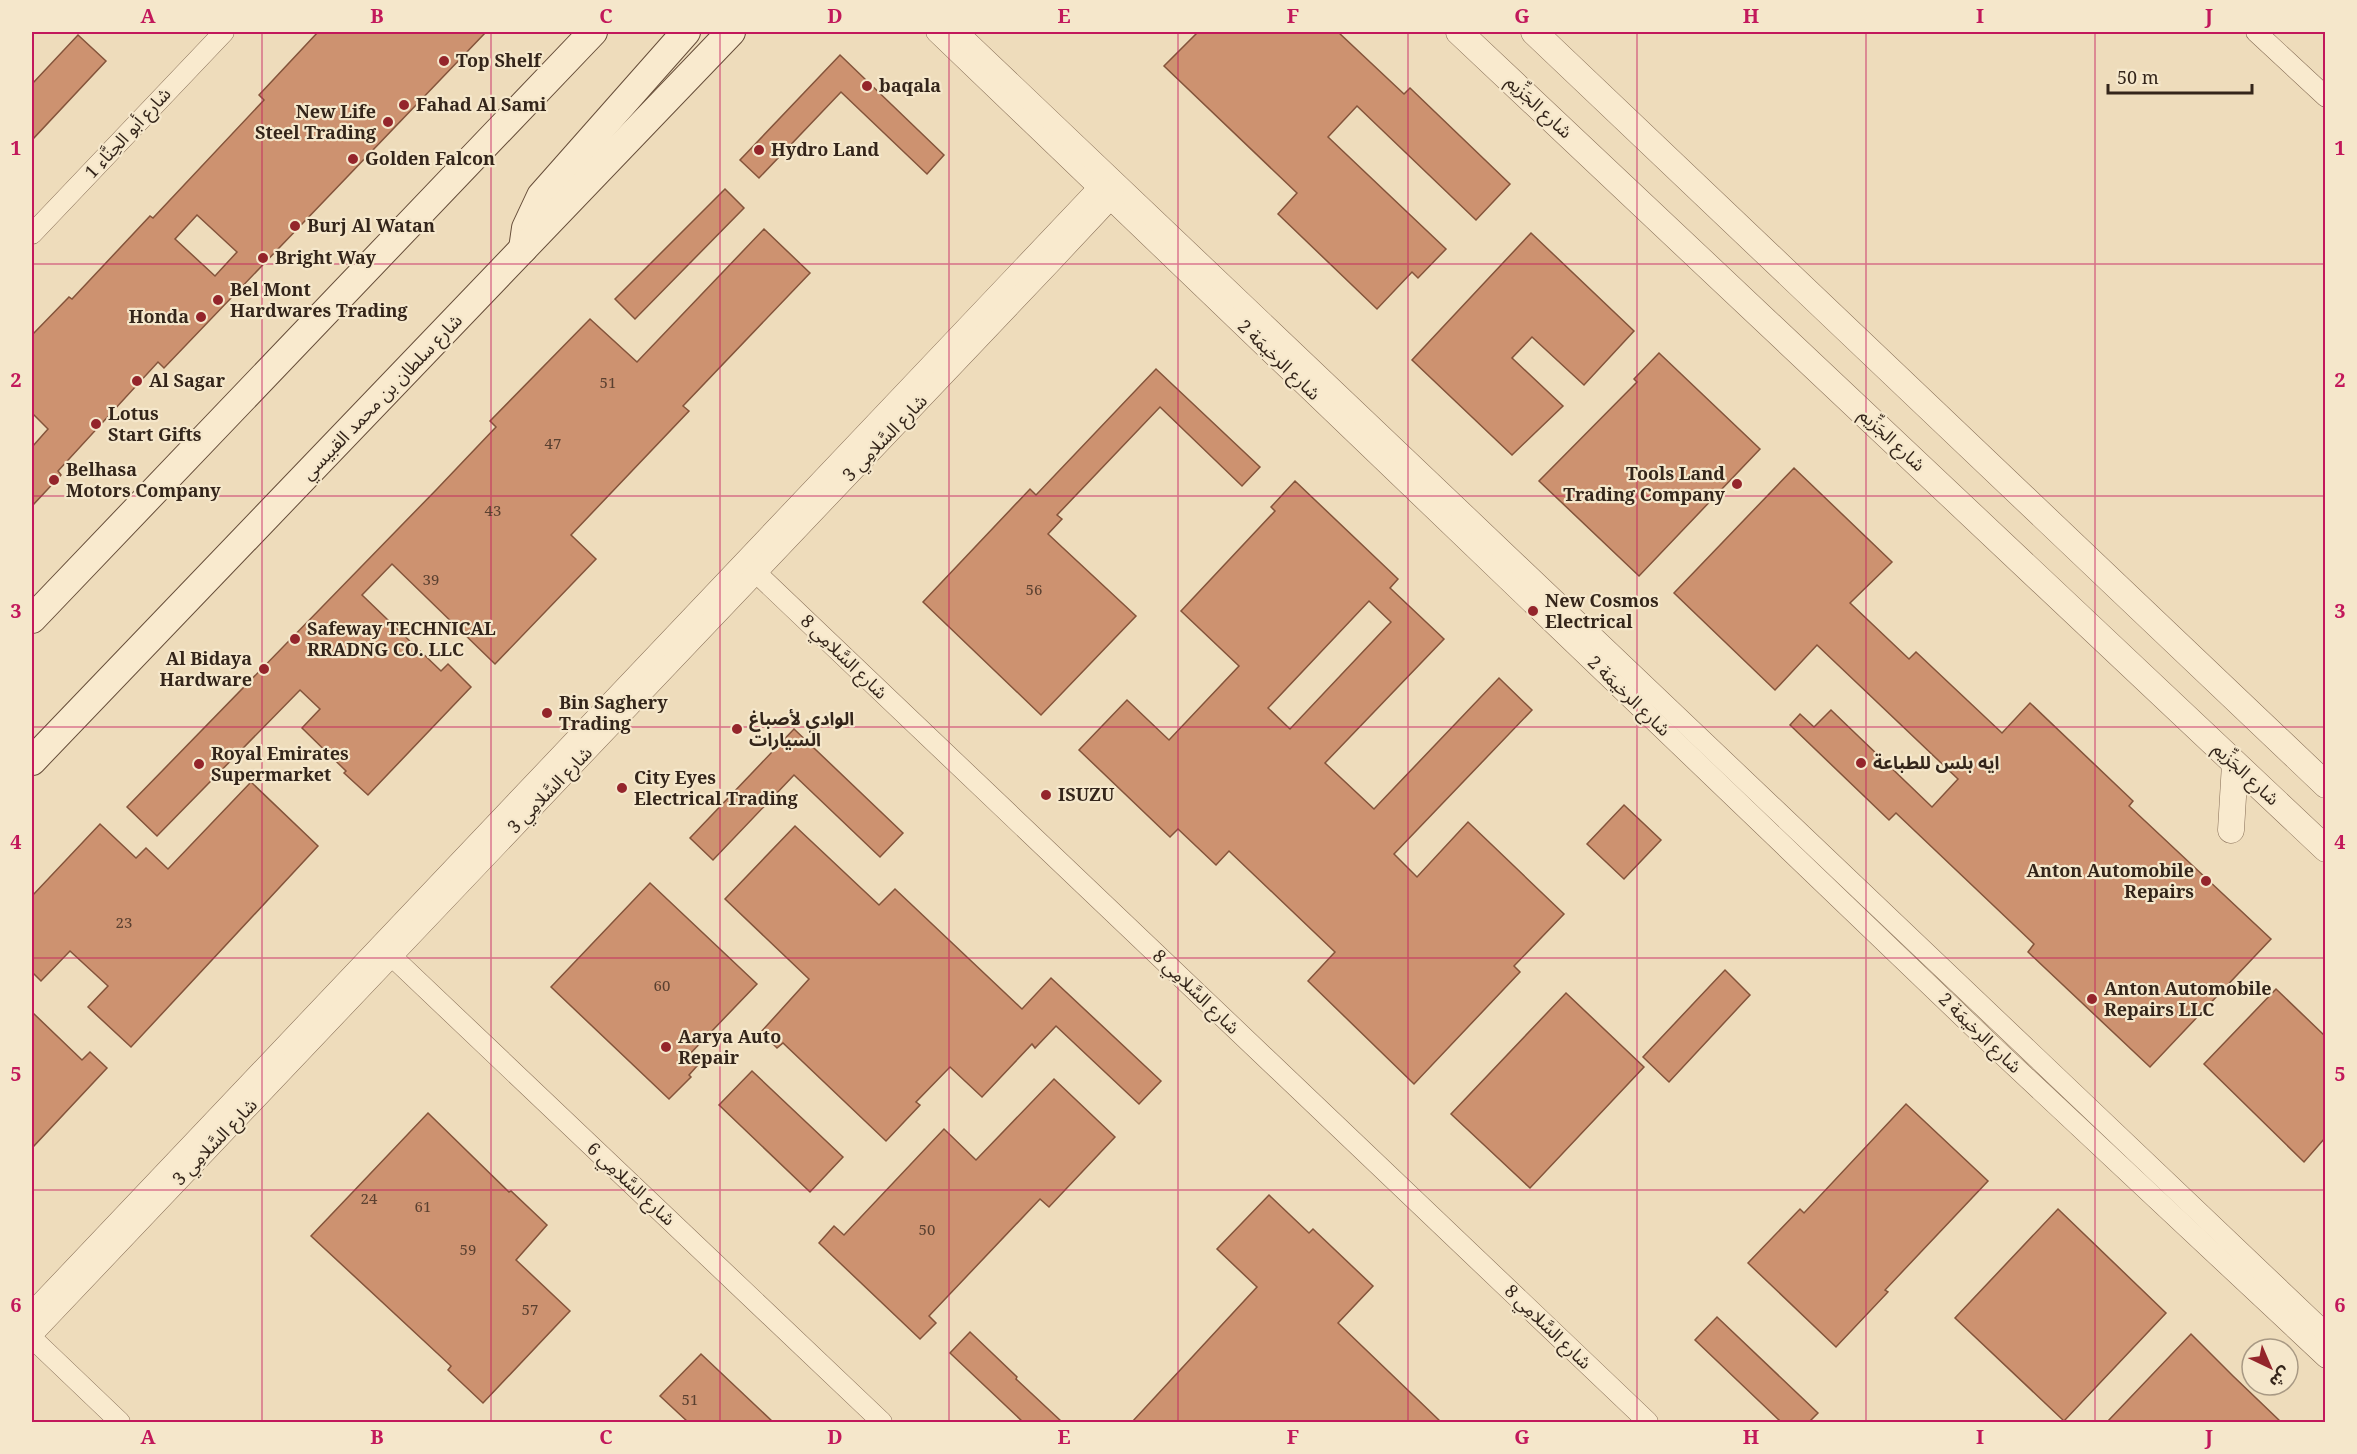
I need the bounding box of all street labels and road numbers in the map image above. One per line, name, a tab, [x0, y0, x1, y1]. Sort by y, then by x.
street label: شارع الجَزِّيم	[1499, 69, 1579, 145]
street label: شارع أبو الحِنَّاء 1	[79, 82, 178, 185]
street label: شارع سلطان بن محمد القبيسي	[296, 308, 469, 487]
street label: شارع الرخيمَة 2	[1231, 314, 1326, 407]
street label: شارع السَّلامِي 3	[837, 389, 934, 488]
street label: شارع الجَزِّيم	[1852, 402, 1932, 478]
street label: شارع السَّلامِي 8	[794, 609, 893, 706]
street label: شارع الرخيمَة 2	[1581, 650, 1676, 743]
street label: شارع الجَزِّيم	[2206, 736, 2286, 812]
street label: شارع السَّلامِي 3	[502, 741, 599, 840]
street label: شارع السَّلامِي 8	[1146, 944, 1245, 1041]
street label: شارع الرخيمَة 2	[1932, 987, 2027, 1080]
street label: شارع السَّلامِي 3	[167, 1093, 264, 1192]
street label: شارع السَّلامِي 6	[580, 1136, 681, 1233]
street label: شارع السَّلامِي 8	[1498, 1279, 1597, 1376]

